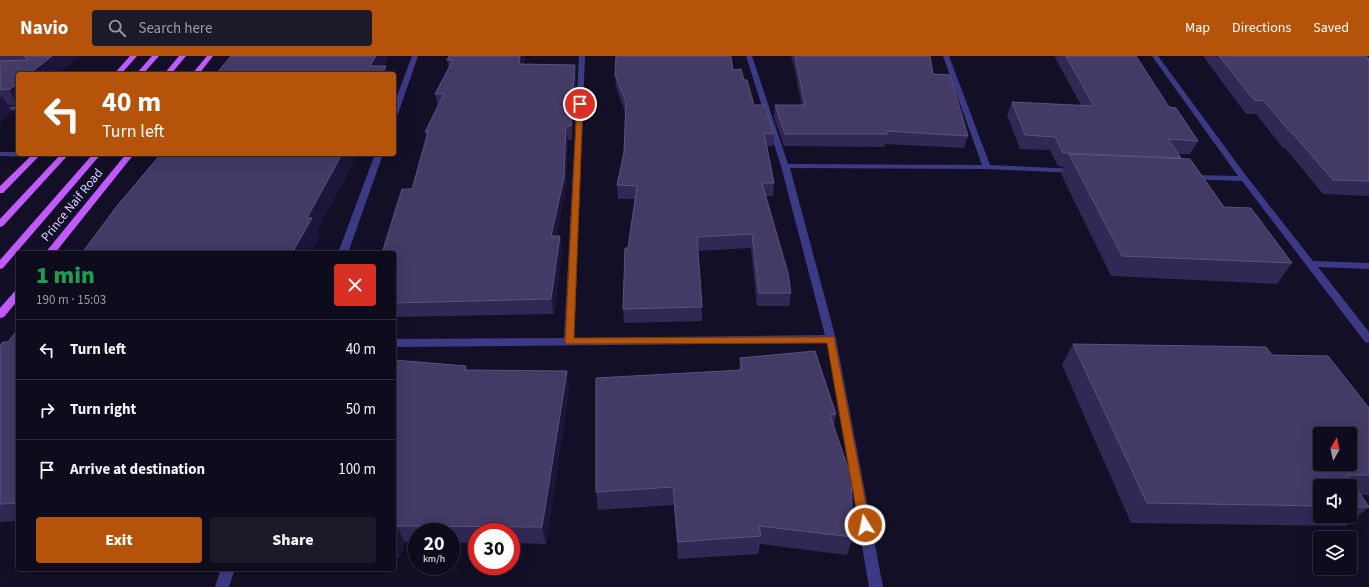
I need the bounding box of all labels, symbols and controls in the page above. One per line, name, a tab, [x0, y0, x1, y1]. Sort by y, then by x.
search box	[92, 10, 372, 46]
text: Navio	[20, 15, 68, 42]
icon: search	[106, 17, 128, 39]
text: Search here	[138, 18, 212, 39]
text: Map	[1185, 18, 1210, 38]
text: Directions	[1232, 18, 1291, 38]
text: Saved	[1313, 18, 1349, 38]
text: 40 m	[102, 82, 161, 122]
pin	[563, 87, 597, 121]
icon: left	[36, 88, 88, 140]
icon: arrive	[569, 93, 591, 115]
text: Turn left	[102, 119, 164, 144]
street label: Prince Naif Road	[37, 165, 107, 245]
text: 1 min	[36, 258, 95, 293]
button: close	[334, 264, 376, 306]
text: 190 m · 15:03	[36, 291, 106, 309]
icon: left	[36, 339, 58, 361]
text: Turn left	[70, 339, 126, 360]
text: 40 m	[346, 339, 376, 360]
icon: right	[36, 399, 58, 421]
text: Turn right	[70, 399, 136, 420]
text: 50 m	[346, 399, 376, 420]
north arrow	[1313, 427, 1357, 471]
map controls	[1313, 427, 1357, 575]
icon: arrive	[36, 459, 58, 481]
text: Arrive at destination	[70, 459, 205, 480]
text: 100 m	[338, 459, 376, 480]
button: sound	[1313, 479, 1357, 523]
position arrow	[844, 504, 886, 546]
button: Exit	[36, 517, 202, 563]
button: Share	[210, 517, 376, 563]
speed limit sign: 30	[468, 523, 520, 575]
text: 20	[423, 530, 445, 558]
button: layers	[1313, 531, 1357, 575]
text: km/h	[423, 552, 445, 566]

